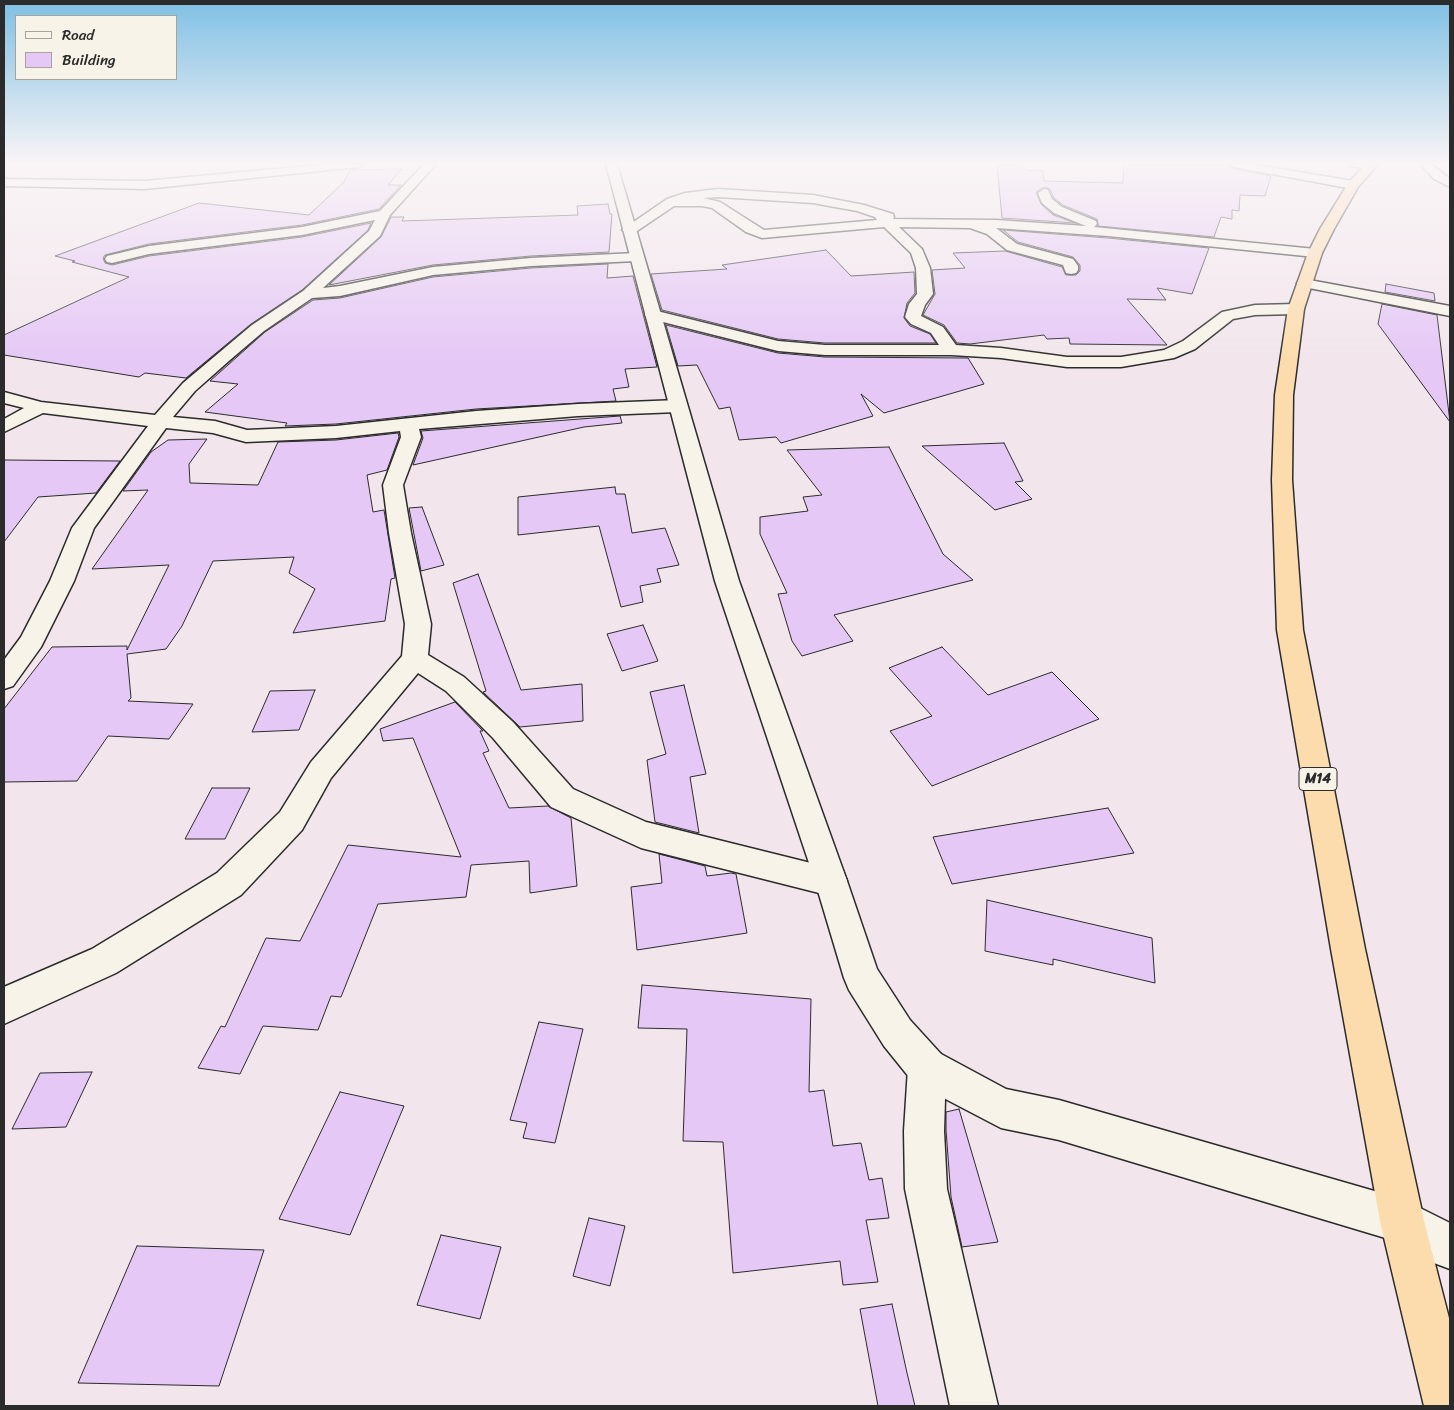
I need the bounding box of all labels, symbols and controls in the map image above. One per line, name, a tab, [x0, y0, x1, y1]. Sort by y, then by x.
legend	[15, 15, 178, 80]
text: Road	[62, 22, 94, 48]
text: Building	[62, 47, 116, 73]
road number: M14	[1299, 768, 1337, 791]

